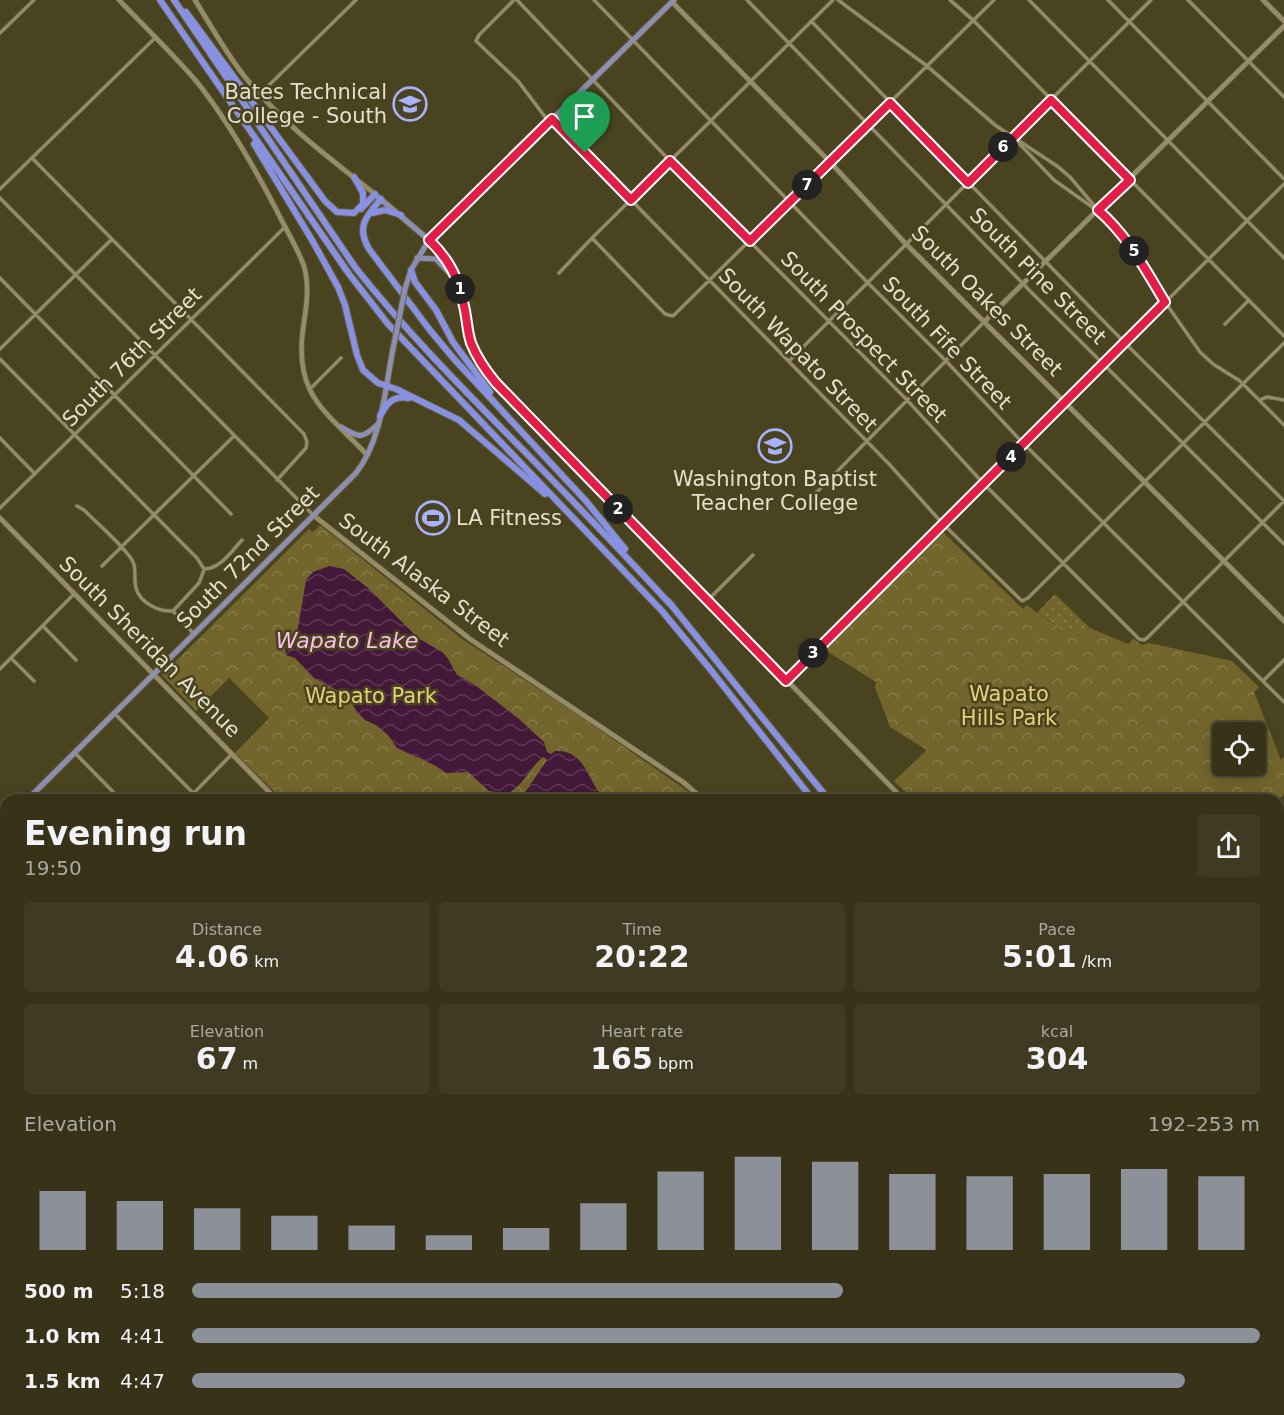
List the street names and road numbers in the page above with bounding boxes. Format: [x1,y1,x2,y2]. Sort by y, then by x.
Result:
street label: South Pine Street [965,203,1111,349]
street label: South Oakes Street [907,221,1067,381]
street label: South Prospect Street [776,246,952,428]
street label: South Wapato Street [714,263,882,437]
street label: South Fife Street [878,272,1016,414]
street label: South 76th Street [58,283,206,431]
street label: South 72nd Street [172,481,324,633]
street label: South Alaska Street [334,508,514,652]
street label: South Sheridan Avenue [55,552,245,742]

